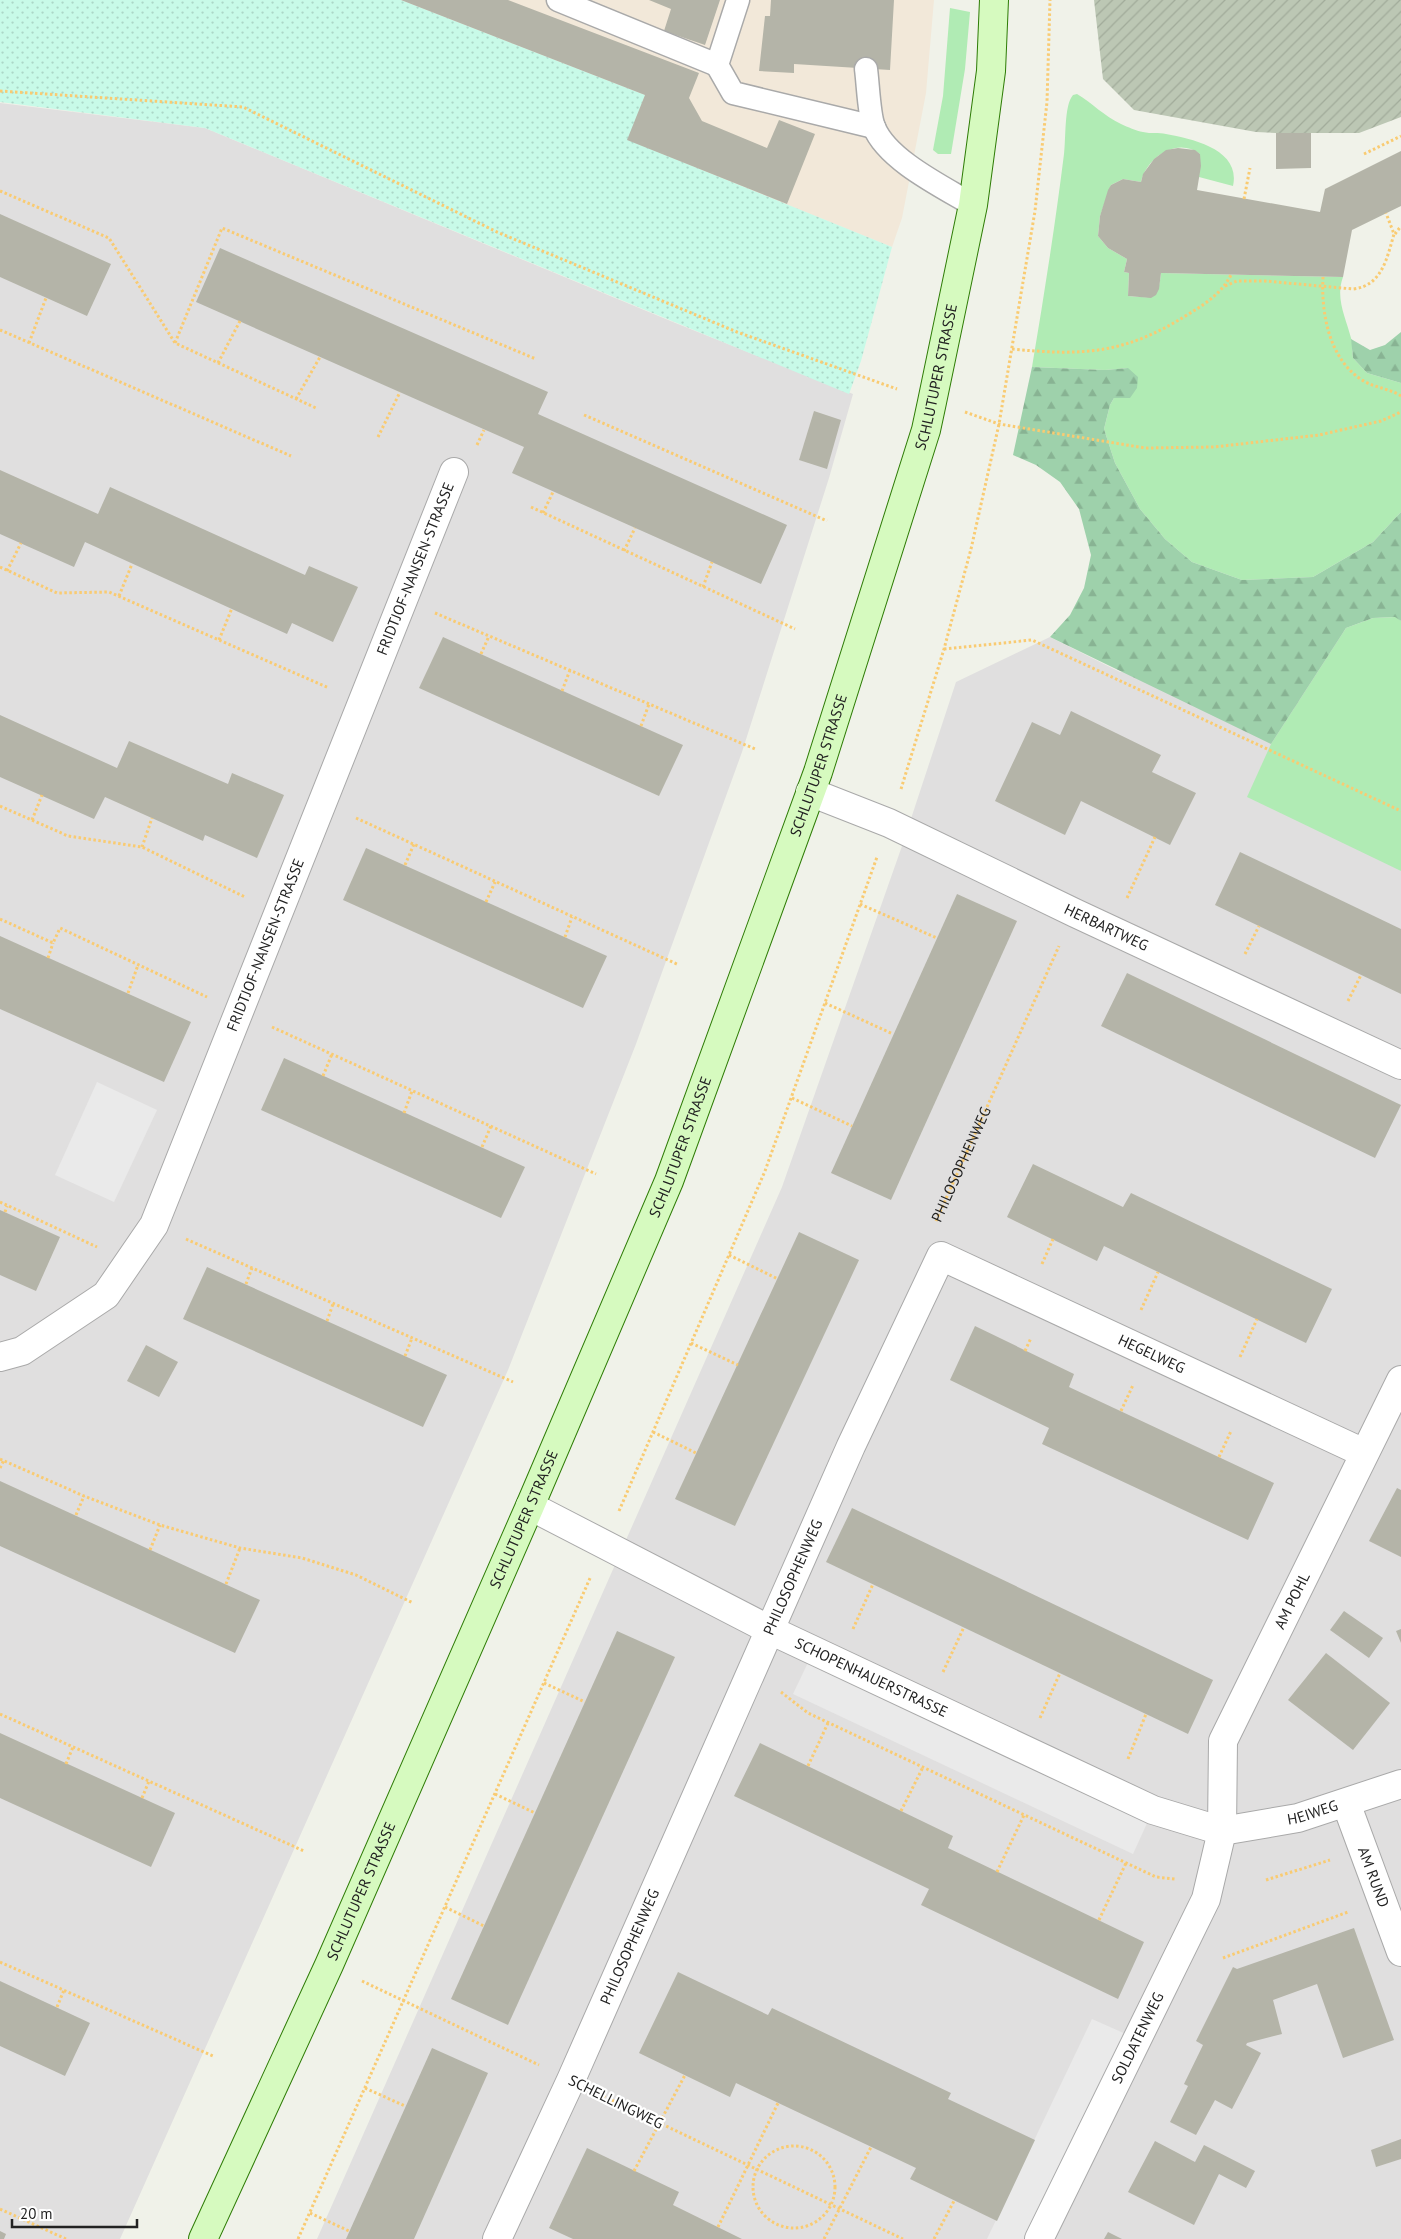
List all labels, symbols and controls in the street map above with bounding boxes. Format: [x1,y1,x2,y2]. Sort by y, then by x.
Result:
street label: SCHLUTUPER STRASSE [910,302,961,452]
street label: FRIDTJOF-NANSEN-STRASSE [372,479,458,658]
street label: SCHLUTUPER STRASSE [785,692,851,839]
street label: FRIDTJOF-NANSEN-STRASSE [222,856,308,1034]
street label: HERBARTWEG [1061,899,1152,955]
street label: SCHLUTUPER STRASSE [645,1074,715,1220]
street label: PHILOSOPHENWEG [927,1104,995,1225]
street label: HEGELWEG [1115,1330,1188,1377]
street label: SCHLUTUPER STRASSE [485,1447,562,1591]
street label: PHILOSOPHENWEG [759,1516,826,1638]
street label: AM POHL [1270,1569,1314,1632]
street label: SCHOPENHAUERSTRASSE [792,1633,951,1721]
street label: HEIWEG [1286,1795,1340,1829]
street label: SCHLUTUPER STRASSE [322,1819,399,1963]
street label: AM RUND [1354,1844,1394,1910]
street label: PHILOSOPHENWEG [596,1886,663,2007]
street label: SOLDATENWEG [1107,1989,1168,2087]
street label: SCHELLINGWEG [566,2070,667,2133]
scale bar [12,2196,138,2228]
text: 20 m [20,2204,53,2223]

